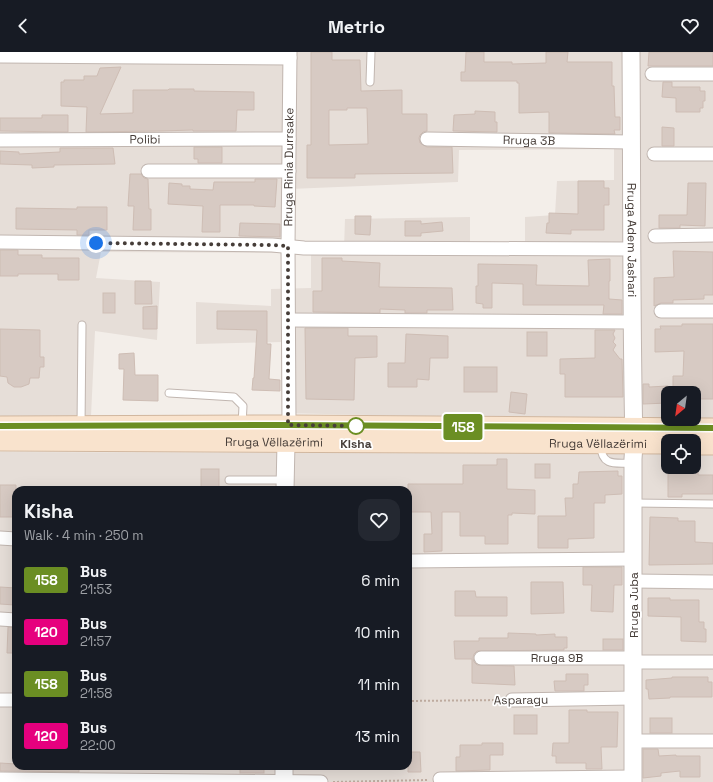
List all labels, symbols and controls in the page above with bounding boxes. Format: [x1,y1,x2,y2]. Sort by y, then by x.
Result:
icon: back [12,15,34,37]
text: Metrio [328,15,385,38]
icon: heart [679,15,701,37]
street label: Rruga Rinia Durrsake [280,108,297,226]
street label: Polibi [129,131,161,148]
street label: Rruga 3B [503,132,555,149]
street label: Rruga Adem Jashari [624,183,640,297]
your location [86,233,106,253]
north arrow [661,386,701,426]
map controls [661,386,701,474]
line badge: 158 [440,414,486,440]
marker: Kisha [347,417,365,435]
text: 158 [451,418,475,436]
street label: Rruga Vëllazërimi [225,434,323,450]
button: locate [661,434,701,474]
street label: Rruga Vëllazërimi [549,435,647,452]
place label: Kisha [340,436,372,452]
text: Kisha [24,499,74,524]
button: heart [358,499,400,541]
text: Walk · 4 min · 250 m [24,527,143,544]
text: Bus [80,562,107,581]
text: 158 [34,571,58,589]
text: 6 min [361,571,400,590]
street label: Rruga Juba [626,572,642,638]
text: 21:53 [80,581,112,598]
text: Bus [80,614,107,633]
text: 120 [34,623,58,641]
text: 10 min [354,623,400,642]
text: 21:57 [80,633,112,650]
street label: Rruga 9B [531,650,583,666]
text: Bus [80,666,107,685]
text: 158 [34,675,58,693]
text: 11 min [358,675,400,694]
text: 21:58 [80,685,112,702]
street label: Asparagu [494,692,548,708]
text: Bus [80,718,107,737]
text: 120 [34,727,58,745]
text: 13 min [355,727,400,746]
text: 22:00 [80,737,116,754]

